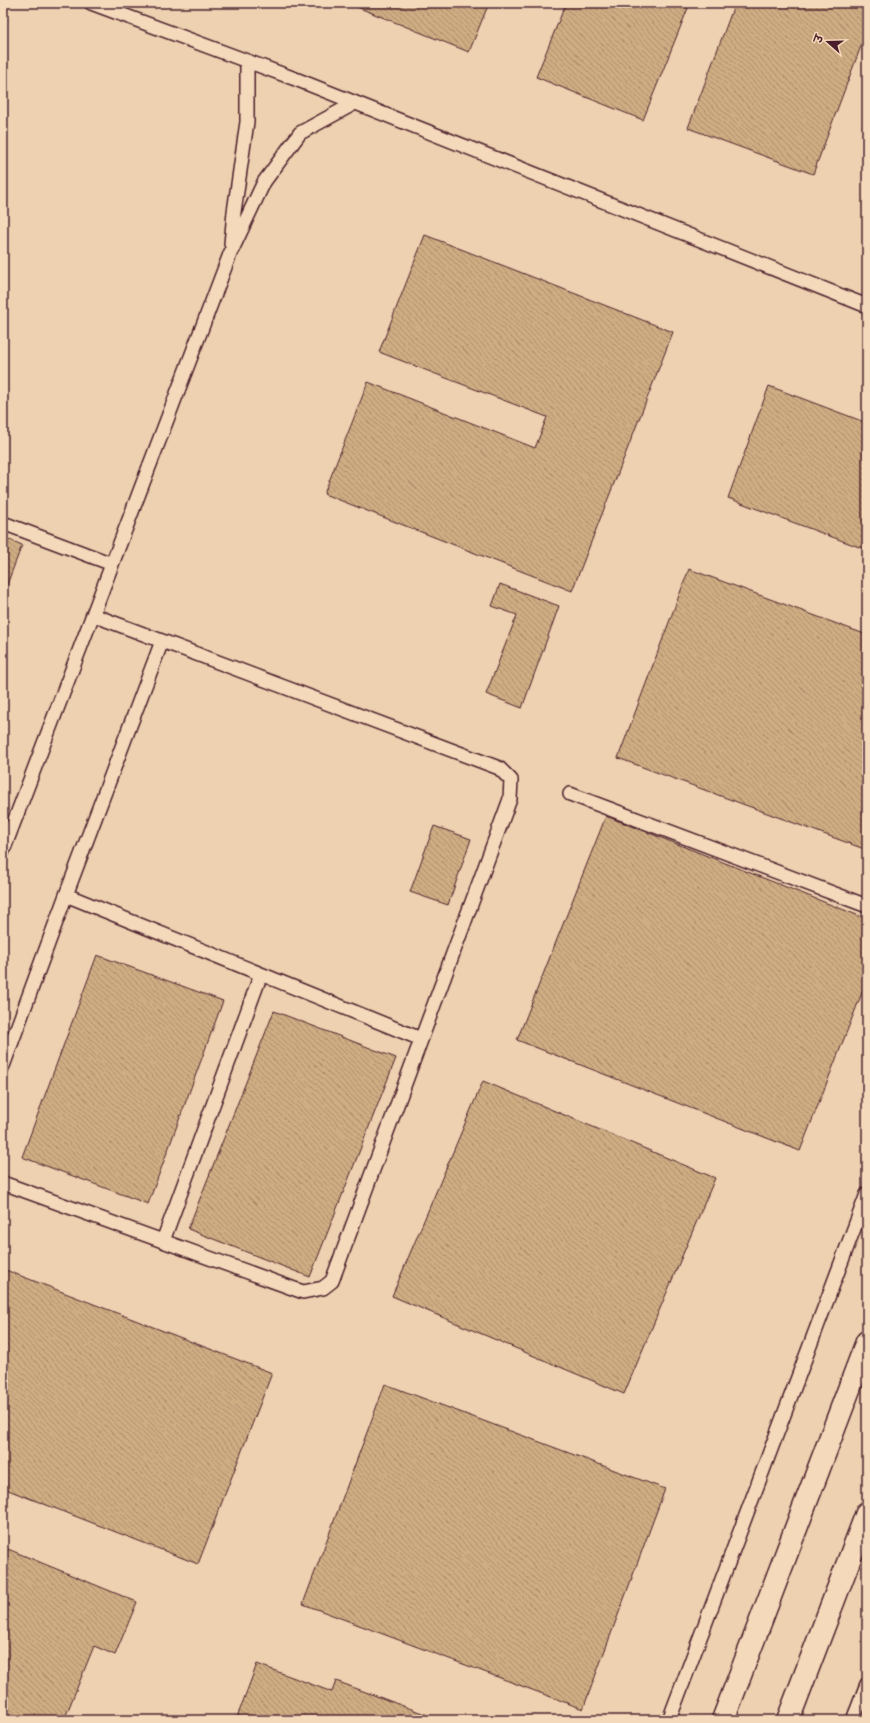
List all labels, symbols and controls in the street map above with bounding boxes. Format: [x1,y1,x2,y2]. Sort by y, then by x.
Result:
north arrow [808,22,848,62]
text: उ [810,31,827,45]

